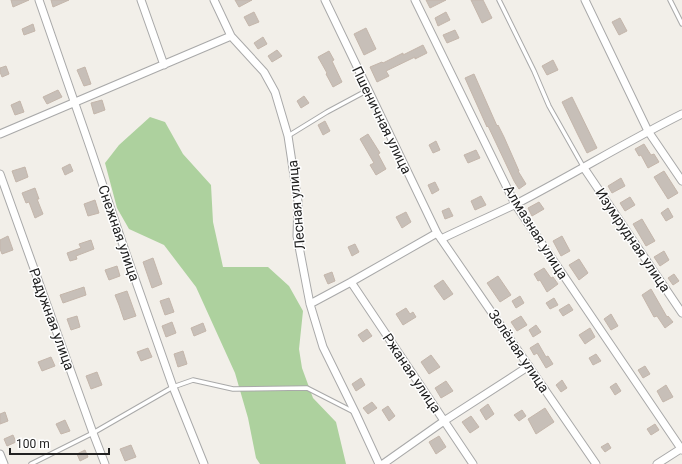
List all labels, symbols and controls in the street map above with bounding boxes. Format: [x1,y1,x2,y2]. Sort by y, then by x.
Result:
street label: Пшеничная улица [349,64,415,176]
street label: Лесная улица [284,159,308,251]
street label: Алмазная улица [501,182,571,282]
street label: Снежная улица [95,183,143,283]
street label: Изумрудная улица [592,185,674,295]
street label: Радужная улица [26,266,78,372]
street label: Зелёная улица [485,307,553,395]
street label: Ржаная улица [380,330,444,416]
scale bar [10,430,109,456]
text: 100 m [16,437,50,451]

